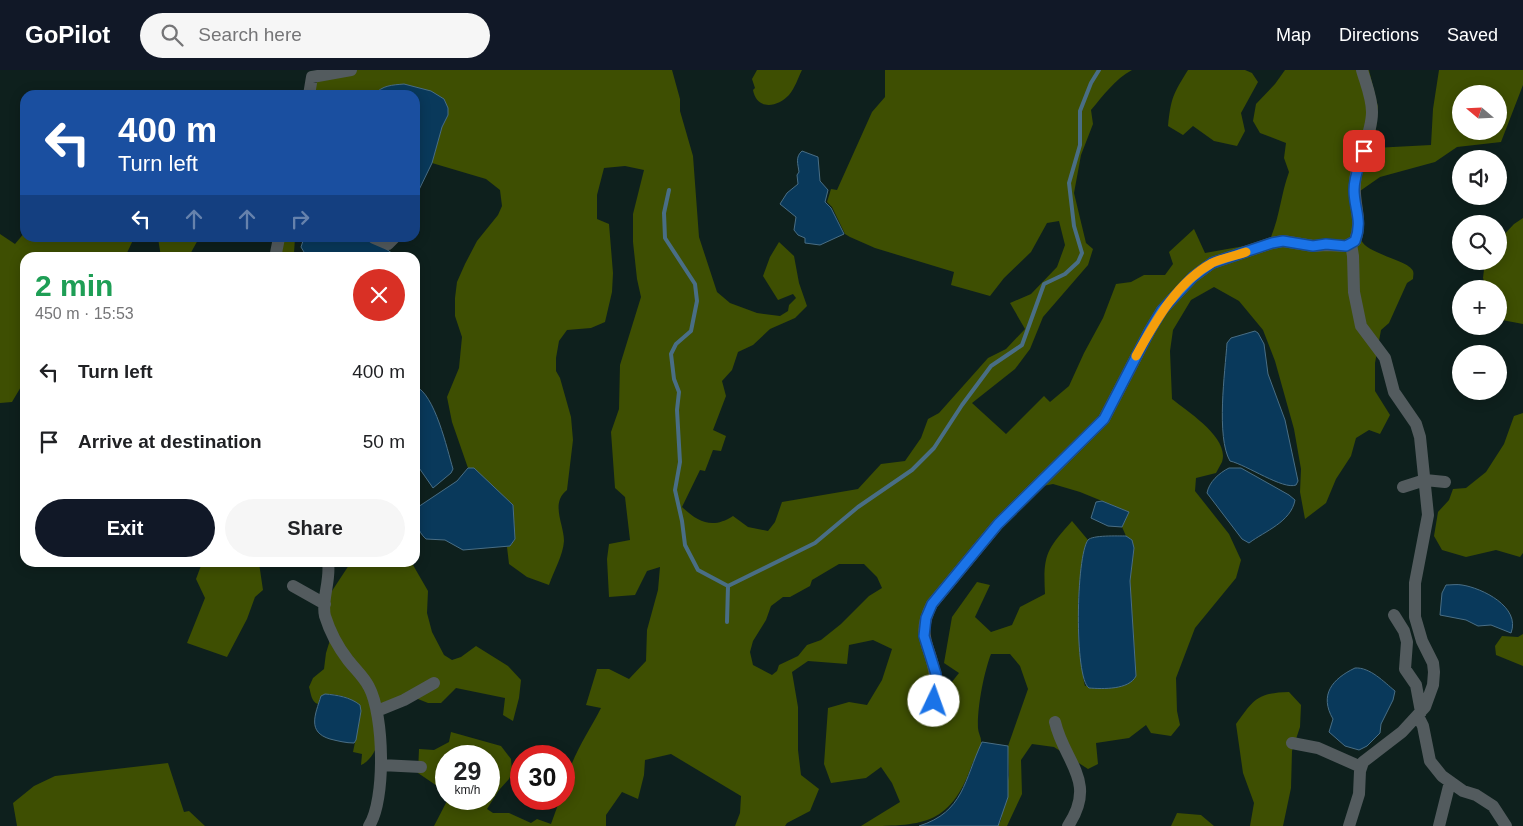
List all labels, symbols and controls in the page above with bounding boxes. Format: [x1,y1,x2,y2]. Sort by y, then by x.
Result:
search box [140,13,490,58]
text: GoPilot [25,21,110,48]
icon: search [158,21,186,49]
text: Search here [198,24,302,45]
text: Map [1276,25,1311,45]
text: Directions [1339,25,1419,45]
text: Saved [1447,25,1498,45]
north arrow [1452,85,1508,140]
map controls [1452,85,1507,400]
icon: left [35,110,100,175]
text: 400 m [118,110,217,149]
pin [1343,130,1385,172]
icon: arrive [1350,137,1378,165]
button: sound [1452,150,1507,205]
text: Turn left [118,151,198,176]
icon: left [127,205,155,233]
icon: ahead [180,205,208,233]
icon: ahead [233,205,261,233]
icon: right [286,205,314,233]
button: search [1452,215,1507,270]
text: 2 min [35,269,113,302]
button: close [353,269,405,321]
button: + [1452,280,1507,335]
text: 450 m · 15:53 [35,305,134,322]
button: − [1452,345,1507,400]
icon: left [35,358,63,386]
text: Turn left [78,361,153,382]
text: 400 m [352,361,405,382]
icon: arrive [35,428,63,456]
text: Arrive at destination [78,431,262,452]
text: 50 m [363,431,405,452]
button: Exit [35,499,215,557]
button: Share [225,499,405,557]
position arrow [907,674,959,726]
speed limit sign: 30 [510,745,575,810]
text: 29 [454,757,481,785]
text: km/h [454,783,481,797]

